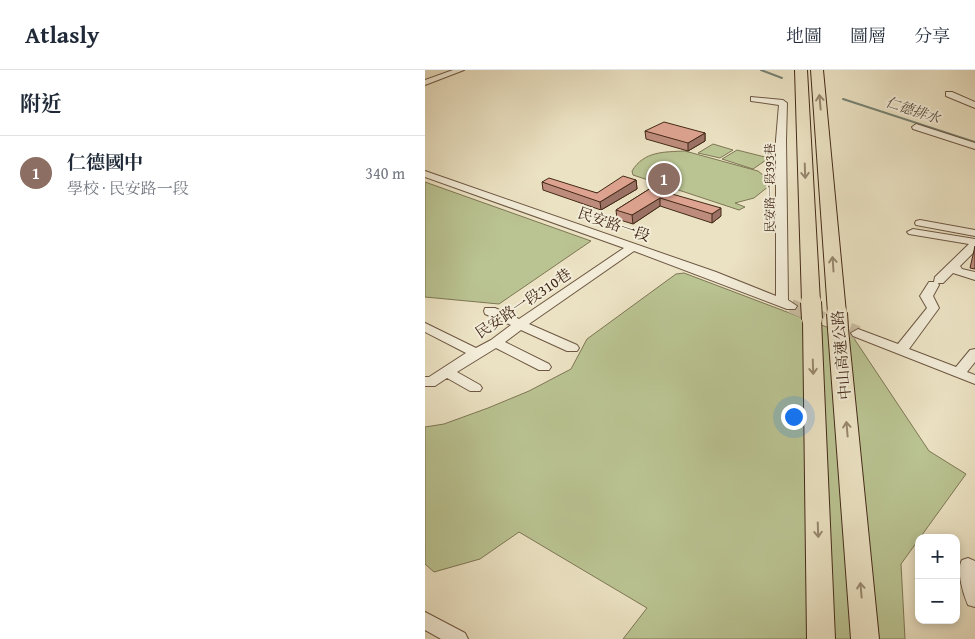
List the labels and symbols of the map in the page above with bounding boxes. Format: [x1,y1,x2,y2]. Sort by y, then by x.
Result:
water label: 仁德排水 [883,92,945,129]
one-way arrow [815,94,825,110]
street label: 民安路一段393巷 [761,143,778,233]
pin: 1 [648,160,680,198]
one-way arrow [800,163,809,179]
street label: 民安路一段 [575,202,653,246]
one-way arrow [829,256,838,272]
street label: 民安路一段310巷 [471,263,575,343]
street label: 中山高速公路 [827,309,855,401]
one-way arrow [808,359,818,375]
your location [781,404,807,430]
one-way arrow [842,421,851,437]
one-way arrow [813,522,822,538]
one-way arrow [856,583,866,599]

